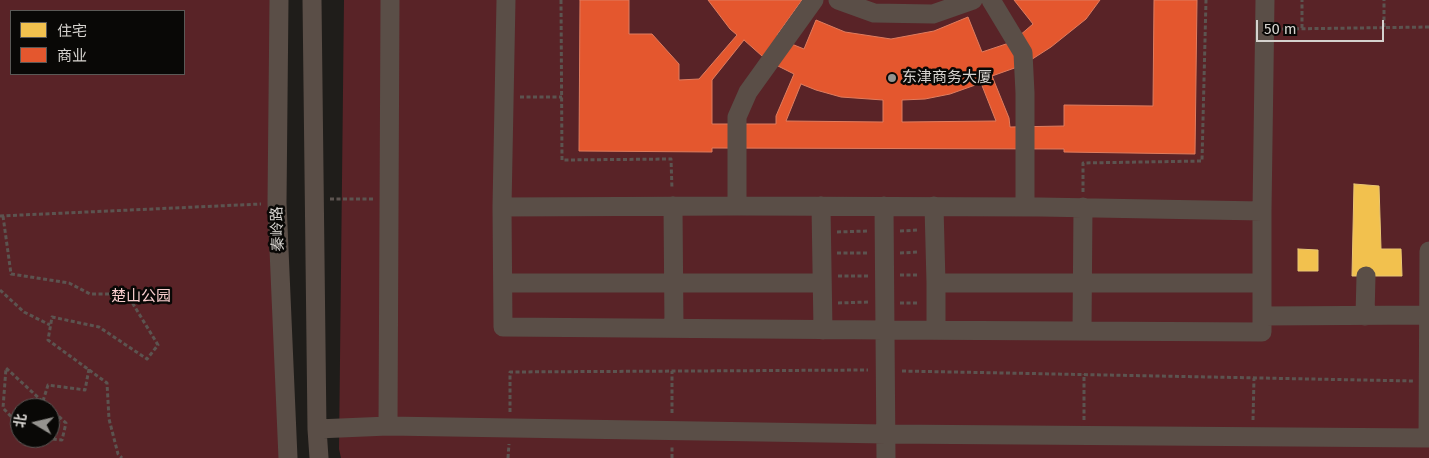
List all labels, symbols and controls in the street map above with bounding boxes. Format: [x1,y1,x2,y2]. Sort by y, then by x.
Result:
legend [10,10,185,75]
scale bar [1259,10,1386,42]
text: 50 m [1264,20,1297,38]
text: 住宅 [57,22,87,40]
text: 商业 [57,47,87,65]
place label: 东津商务大厦 [902,69,992,87]
marker: 东津商务大厦 [886,72,898,84]
street label: 秦岭路 [268,206,288,252]
park label: 楚山公园 [111,288,171,306]
north arrow [10,398,60,448]
text: 北 [11,412,30,429]

